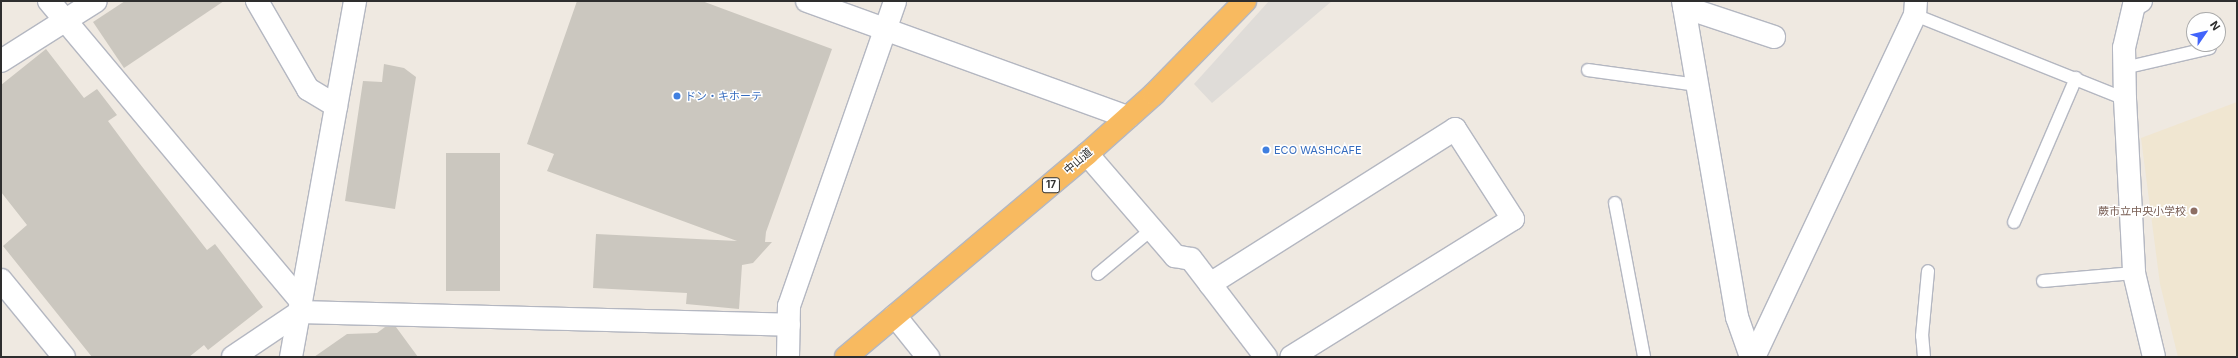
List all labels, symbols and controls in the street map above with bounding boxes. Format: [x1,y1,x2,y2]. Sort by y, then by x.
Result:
north arrow [2186,12,2226,52]
text: N [2207,18,2223,33]
place label: ドン・キホーテ [685,89,762,103]
marker: ドン・キホーテ [672,91,682,101]
place label: ECO WASHCAFE [1274,143,1362,157]
street label: 中山道 [1061,145,1095,177]
marker: ECO WASHCAFE [1261,145,1271,155]
road number: 17 [1041,177,1061,193]
place label: 蕨市立中央小学校 [2098,204,2186,218]
marker: 蕨市立中央小学校 [2189,206,2199,216]

